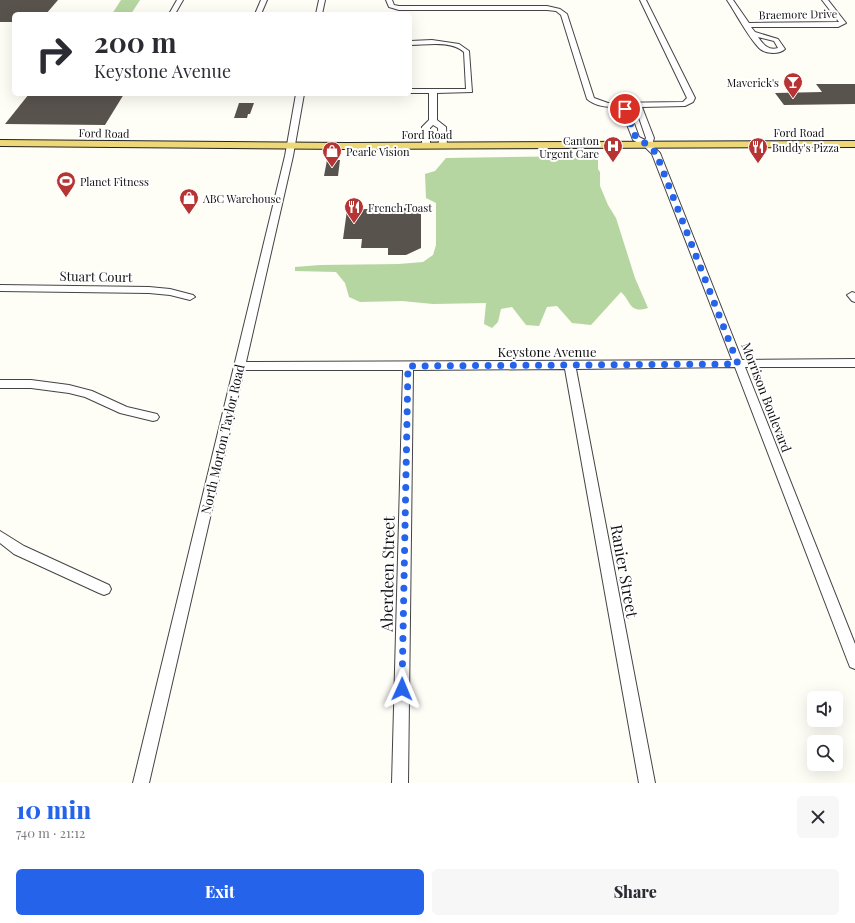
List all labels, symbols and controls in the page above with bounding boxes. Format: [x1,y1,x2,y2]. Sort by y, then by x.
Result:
street label: Braemore Drive [759,6,838,22]
text: 200 m [94,23,177,60]
icon: right [28,28,80,80]
text: Keystone Avenue [94,59,231,83]
bar icon: Maverick's [782,71,804,99]
place label: Maverick's [727,75,779,90]
pin [608,92,642,126]
icon: arrive [614,98,636,120]
street label: Ford Road [78,125,130,141]
street label: Ford Road [774,125,825,140]
street label: Ford Road [402,127,453,142]
place label: Canton Urgent Care [539,133,599,161]
hospital icon: Canton Urgent Care [602,135,624,163]
restaurant icon: Buddy's Pizza [747,136,769,164]
shop icon: Pearle Vision [321,140,343,168]
place label: Buddy's Pizza [772,140,839,155]
place label: Pearle Vision [346,144,410,159]
sports icon: Planet Fitness [55,170,77,198]
place label: Planet Fitness [80,174,149,189]
shop icon: ABC Warehouse [178,187,200,215]
place label: ABC Warehouse [202,191,281,206]
restaurant icon: French Toast [343,196,365,224]
place label: French Toast [368,200,432,215]
street label: Stuart Court [59,267,133,285]
street label: Morrison Boulevard [738,340,796,455]
street label: Keystone Avenue [498,343,597,360]
street label: North Morton Taylor Road [196,362,248,516]
street label: Aberdeen Street [375,516,399,633]
street label: Ranier Street [606,523,644,620]
position arrow [381,668,423,710]
map controls [807,691,843,771]
button: sound [807,691,843,727]
button: search [807,735,843,771]
text: 10 min [16,793,91,825]
button: close [797,796,839,838]
text: 740 m · 21:12 [16,824,85,841]
button: Exit [16,869,424,915]
button: Share [432,869,839,915]

